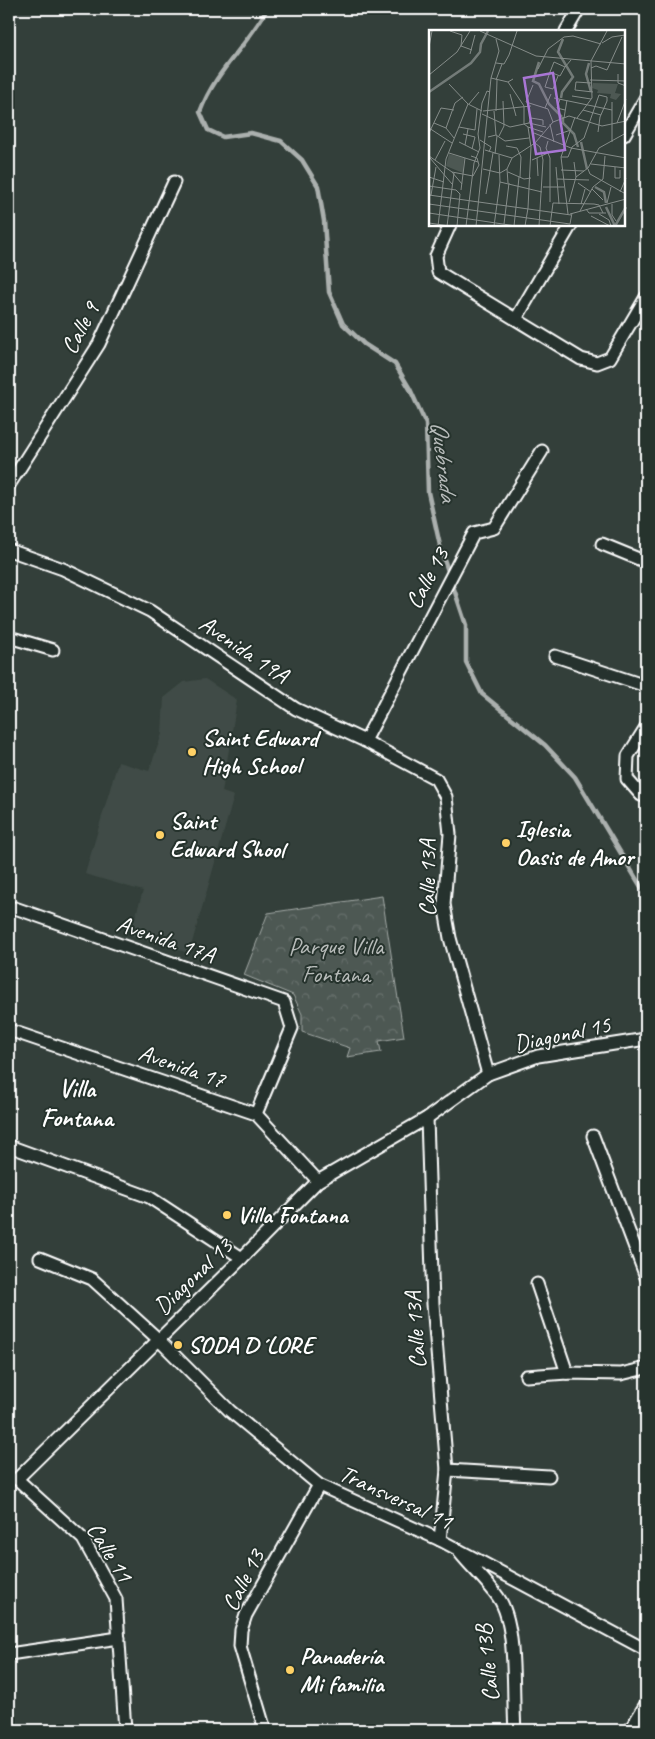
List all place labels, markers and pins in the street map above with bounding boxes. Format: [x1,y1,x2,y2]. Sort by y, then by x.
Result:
place label: Saint Edward High School [202,723,322,781]
marker: Saint Edward High School [186,746,198,758]
place label: Saint Edward Shool [170,806,289,864]
place label: Iglesia Oasis de Amor [516,814,636,872]
marker: Saint Edward Shool [154,829,166,841]
marker: Iglesia Oasis de Amor [500,837,512,849]
place label: Villa Fontana [237,1200,350,1230]
marker: Villa Fontana [221,1209,233,1221]
place label: SODA D´LORE [188,1330,317,1360]
marker: SODA D´LORE [172,1339,184,1351]
place label: Panadería Mi familia [300,1641,386,1699]
marker: Panadería Mi familia [284,1664,296,1676]

